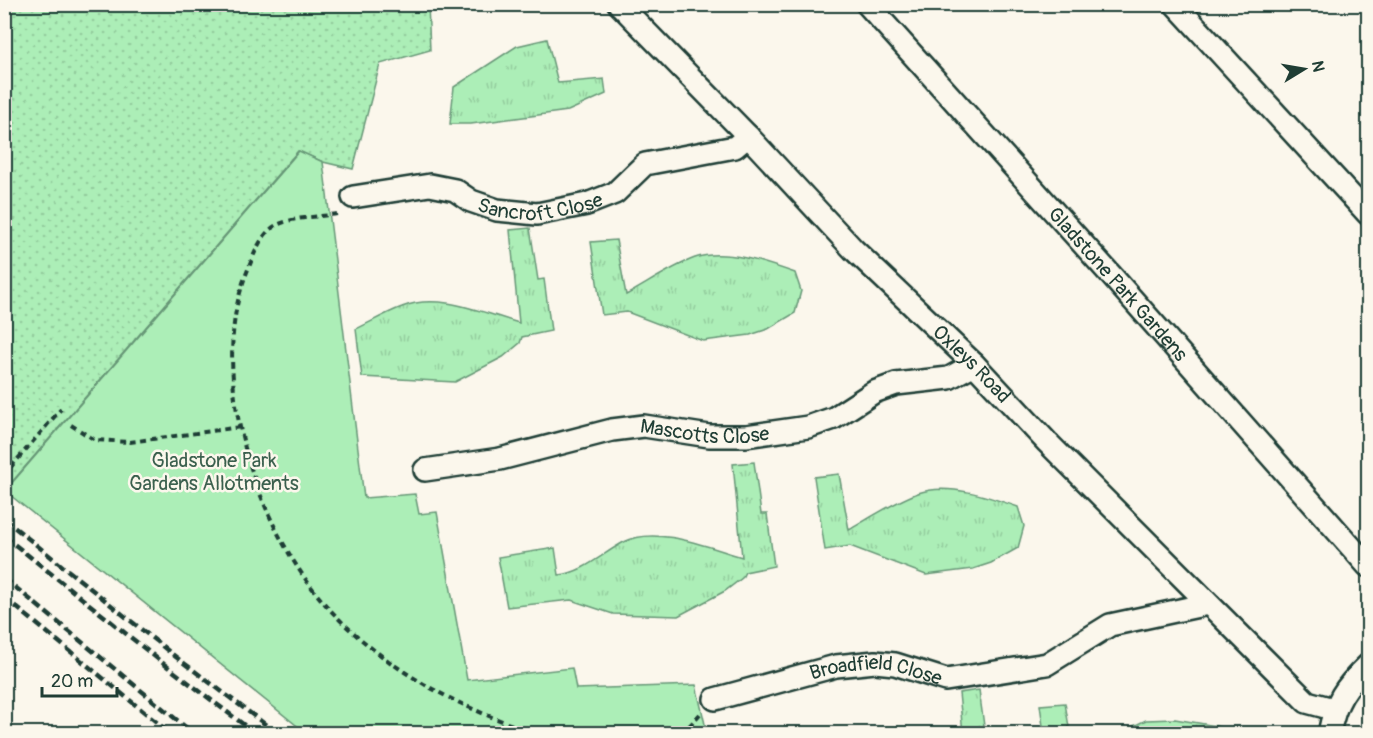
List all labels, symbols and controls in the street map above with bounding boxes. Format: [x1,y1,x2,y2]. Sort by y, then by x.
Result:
north arrow [1274,39,1334,99]
text: N [1307,59,1329,74]
street label: Sancroft Close [474,187,606,226]
street label: Gladstone Park Gardens [1043,201,1193,366]
street label: Oxleys Road [928,319,1016,408]
street label: Mascotts Close [639,413,771,449]
park label: Gladstone Park Gardens Allotments [129,448,299,496]
street label: Broadfield Close [807,649,945,691]
scale bar [42,660,117,698]
text: 20 m [51,670,93,693]

